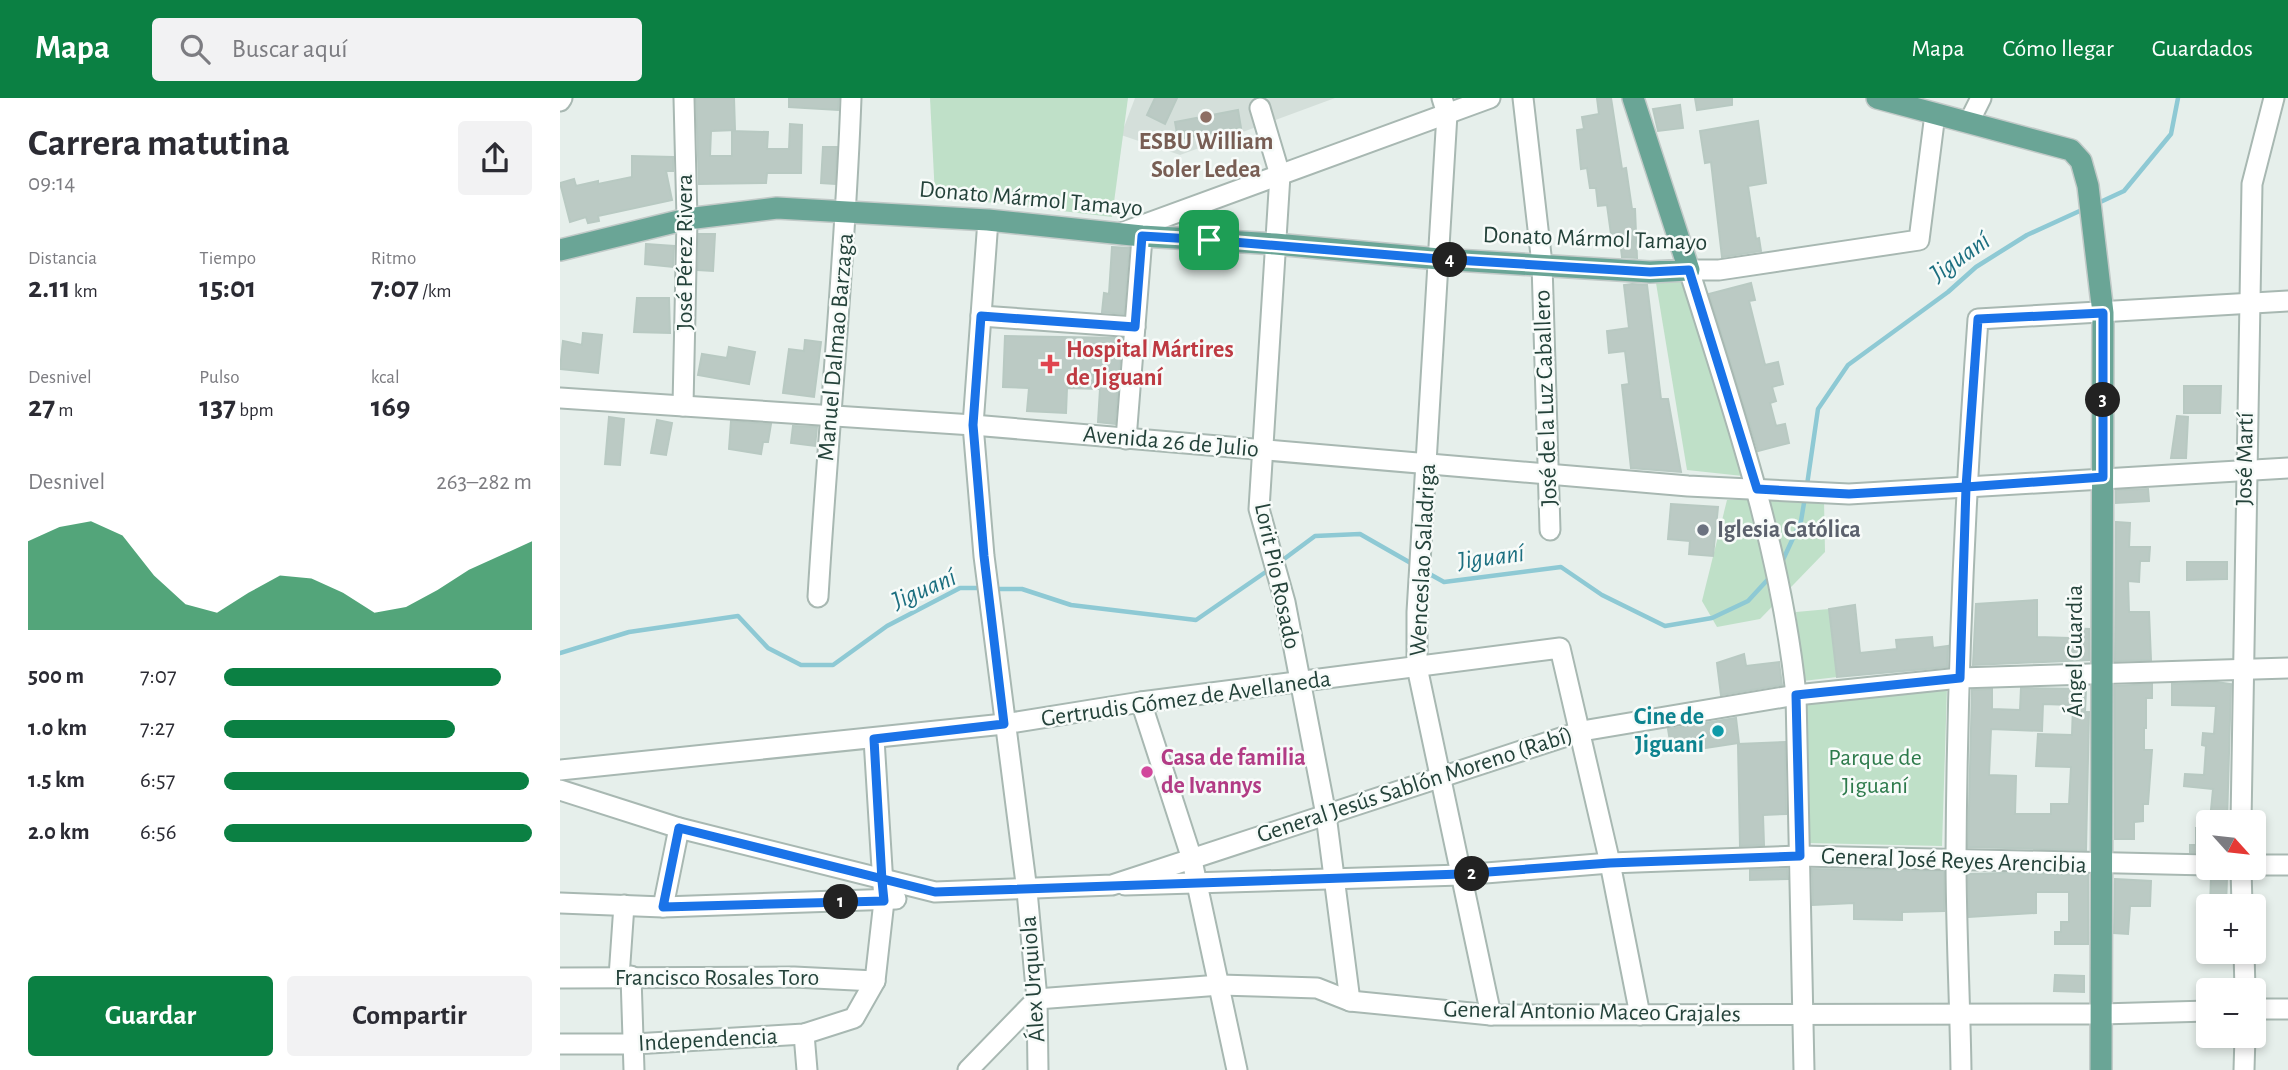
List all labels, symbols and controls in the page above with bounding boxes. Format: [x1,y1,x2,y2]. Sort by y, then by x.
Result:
search box [152,18,642,81]
icon: search [176,30,214,68]
text: Mapa [35,32,110,65]
text: Buscar aquí [232,36,348,62]
text: Mapa [1911,37,1965,61]
text: Cómo llegar [2003,37,2114,61]
text: Guardados [2152,37,2253,61]
marker: ESBU William Soler Ledea [1198,109,1214,125]
button: share [458,121,532,195]
text: Carrera matutina [28,125,290,163]
place label: ESBU William Soler Ledea [1139,130,1273,182]
text: 09:14 [28,172,75,195]
street label: José Pérez Rivera [673,174,697,330]
street label: Donato Mármol Tamayo [918,177,1144,221]
pin [1179,210,1239,270]
icon: arrive [1190,221,1228,259]
street label: Donato Mármol Tamayo [1482,223,1708,255]
water label: Jiguaní [1925,227,1996,287]
street label: Manuel Dalmao Barzaga [814,232,858,462]
pin: 4 [1432,242,1468,278]
text: Distancia [28,249,97,268]
text: Tiempo [199,249,256,268]
text: Ritmo [371,249,416,268]
text: 4 [1445,250,1454,269]
text: 2.11 [28,273,71,303]
text: 15:01 [199,273,256,303]
text: 7:07 [371,273,419,303]
text: km [71,282,98,301]
text: /km [419,282,452,301]
street label: José de la Luz Caballero [1530,289,1562,507]
place label: Hospital Mártires de Jiguaní [1066,338,1234,390]
marker: Hospital Mártires de Jiguaní [1040,354,1060,374]
text: Desnivel [28,368,92,387]
text: Pulso [199,368,240,387]
text: kcal [371,368,400,387]
pin: 3 [2086,382,2120,418]
text: 3 [2098,390,2107,409]
text: 27 [28,392,55,422]
text: 137 [199,392,236,422]
text: 169 [371,392,410,422]
text: m [55,401,73,420]
text: bpm [236,401,274,420]
street label: José Martí [2232,412,2258,506]
street label: Avenida 26 de Julio [1082,422,1260,462]
street label: Wenceslao Saladriga [1406,463,1440,657]
text: Desnivel [28,471,105,494]
text: 263–282 m [436,471,532,494]
street label: Lorit Pio Rosado [1250,501,1304,651]
place label: Iglesia Católica [1717,518,1861,542]
marker: Iglesia Católica [1695,522,1711,538]
water label: Jiguaní [1456,540,1527,574]
water label: Jiguaní [887,564,961,614]
street label: Ángel Guardia [2061,585,2087,717]
text: 500 m [28,665,84,688]
text: 7:07 [140,665,177,688]
street label: Gertrudis Gómez de Avellaneda [1040,667,1332,731]
place label: Cine de Jiguaní [1634,705,1705,757]
text: 1.0 km [28,717,87,740]
text: 7:27 [140,717,175,740]
street label: General Jesús Sablón Moreno (Rabí) [1254,723,1576,847]
marker: Cine de Jiguaní [1710,723,1726,739]
place label: Casa de familia de Ivannys [1161,746,1306,798]
park label: Parque de Jiguaní [1828,746,1922,798]
marker: Casa de familia de Ivannys [1139,764,1155,780]
text: 1.5 km [28,769,85,792]
text: 6:57 [140,769,175,792]
north arrow [2196,810,2266,880]
map controls [2196,810,2266,1048]
text: 2.0 km [28,821,90,844]
text: 6:56 [140,821,177,844]
street label: General José Reyes Arencibia [1821,844,2087,878]
pin: 2 [1454,856,1490,892]
text: 2 [1467,864,1476,883]
pin: 1 [824,884,858,920]
text: 1 [837,892,844,911]
button: + [2196,894,2266,964]
street label: Álex Urquiola [1015,915,1049,1043]
street label: Francisco Rosales Toro [615,966,819,990]
button: Guardar [28,976,273,1056]
button: Compartir [287,976,532,1056]
button: − [2196,978,2266,1048]
street label: General Antonio Maceo Grajales [1443,997,1741,1027]
street label: Independencia [638,1024,778,1056]

